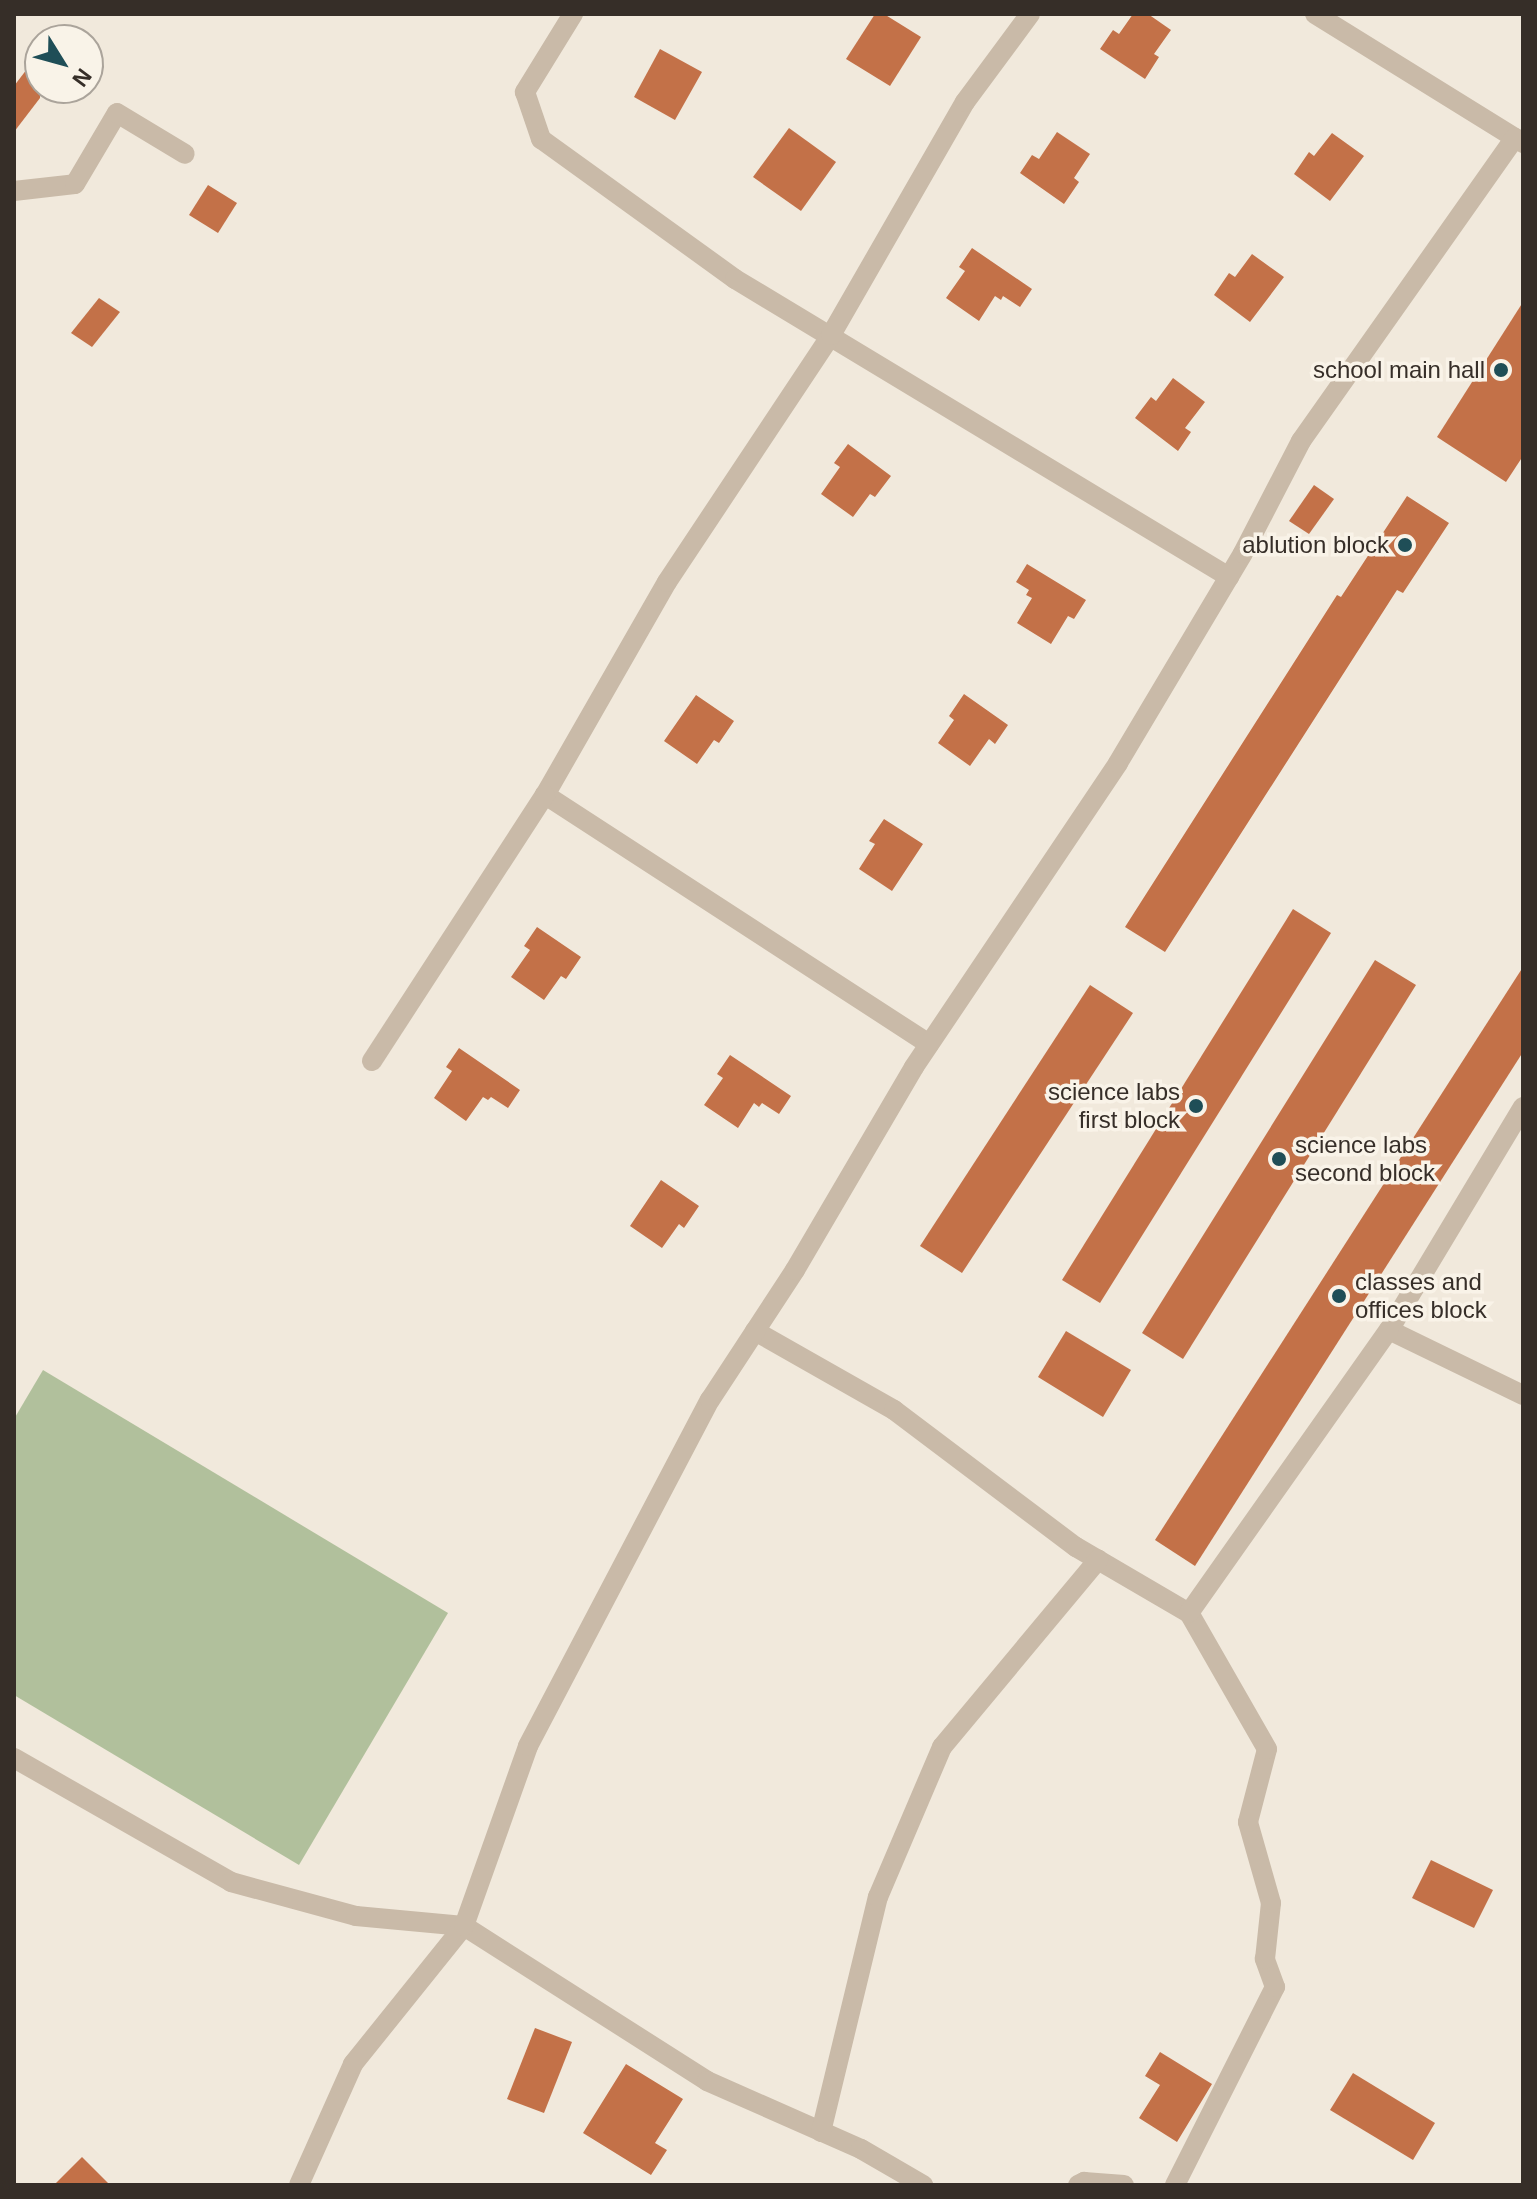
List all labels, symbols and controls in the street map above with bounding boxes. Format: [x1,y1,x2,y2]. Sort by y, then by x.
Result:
north arrow [24,24,104,104]
text: N [67,64,97,91]
place label: school main hall [1313,356,1485,384]
marker: school main hall [1492,361,1510,379]
place label: ablution block [1242,531,1389,559]
marker: ablution block [1396,536,1414,554]
place label: science labs first block [1048,1078,1180,1134]
marker: science labs first block [1187,1097,1205,1115]
place label: science labs second block [1295,1131,1435,1187]
marker: science labs second block [1270,1150,1288,1168]
place label: classes and offices block [1355,1268,1487,1324]
marker: classes and offices block [1330,1287,1348,1305]

